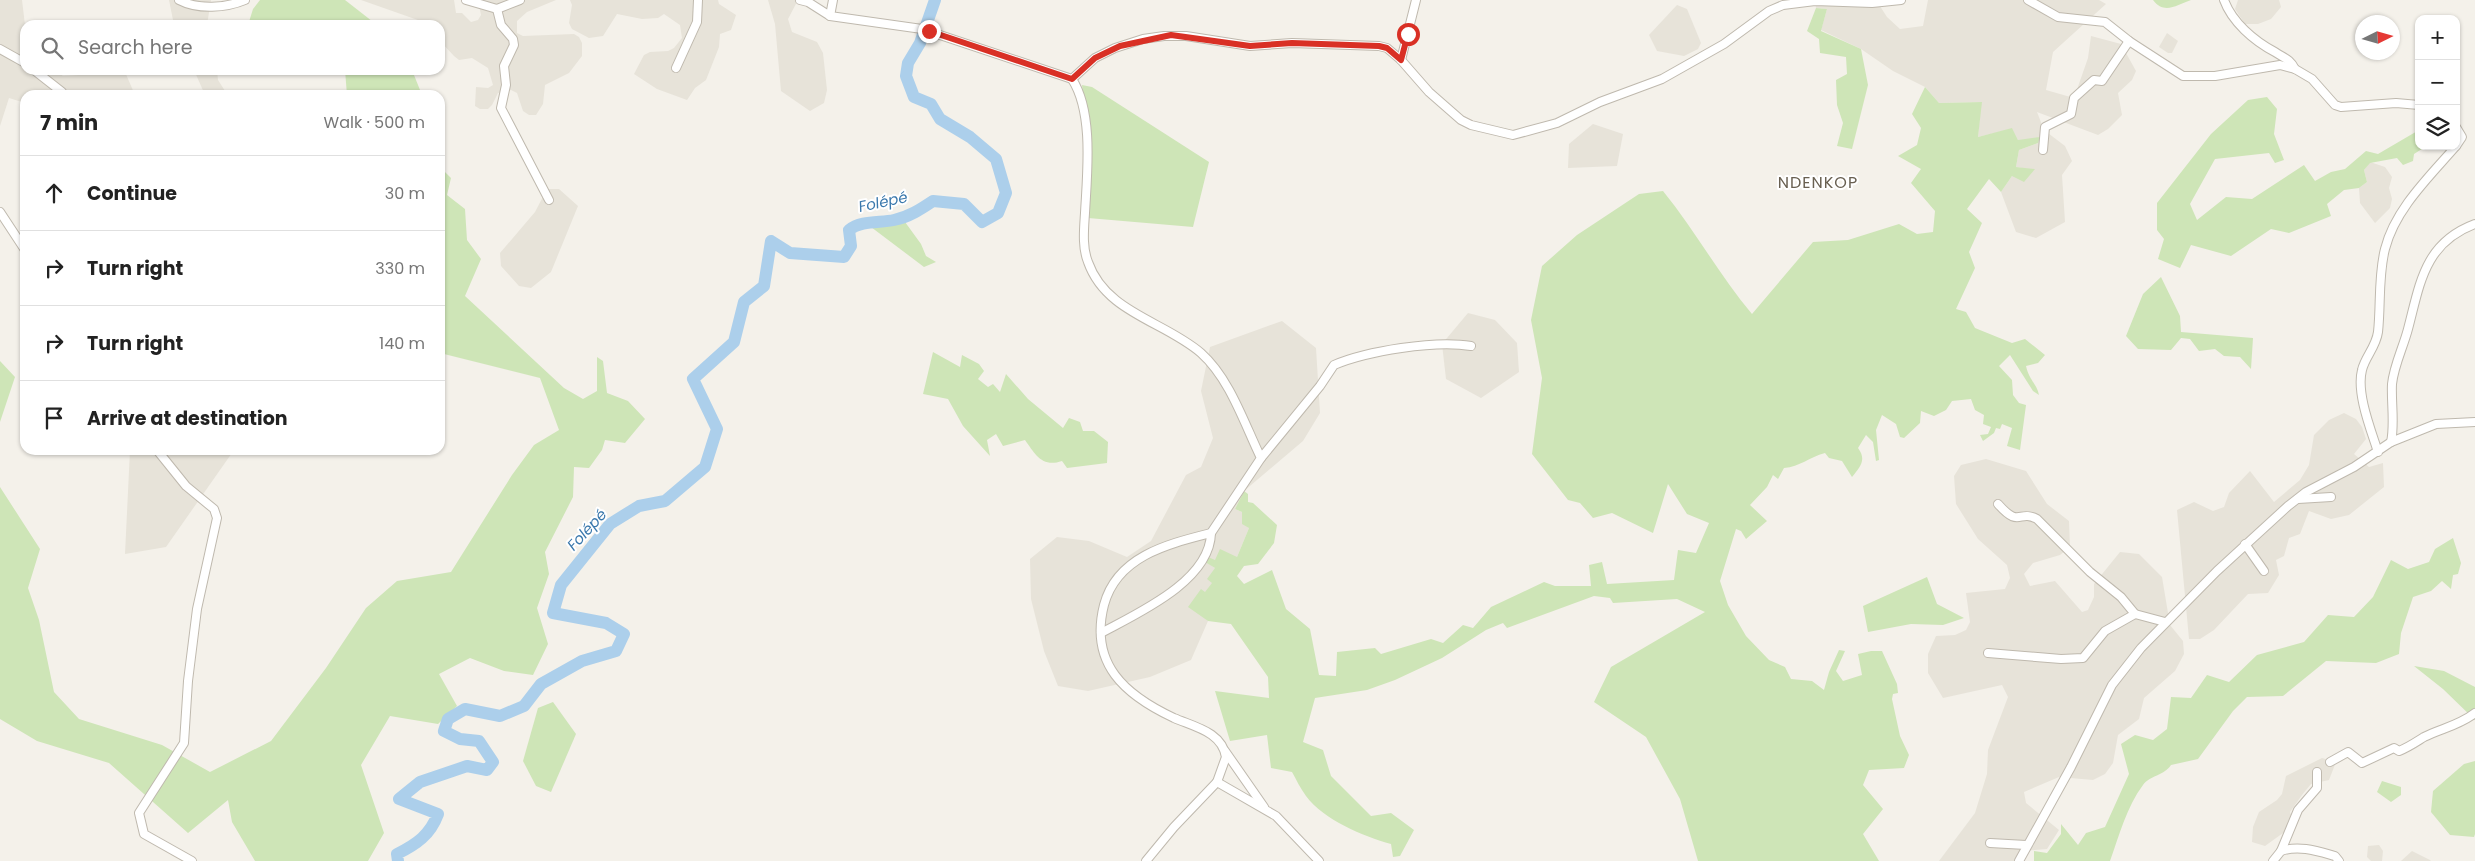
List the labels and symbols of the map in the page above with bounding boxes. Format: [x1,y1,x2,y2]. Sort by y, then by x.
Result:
north arrow [2355,15,2400,60]
route end [918,20,941,43]
route start [1397,23,1420,46]
district label: NDENKOP [1778,171,1858,194]
water label: Folépé [856,186,909,217]
water label: Folépé [562,504,611,555]

